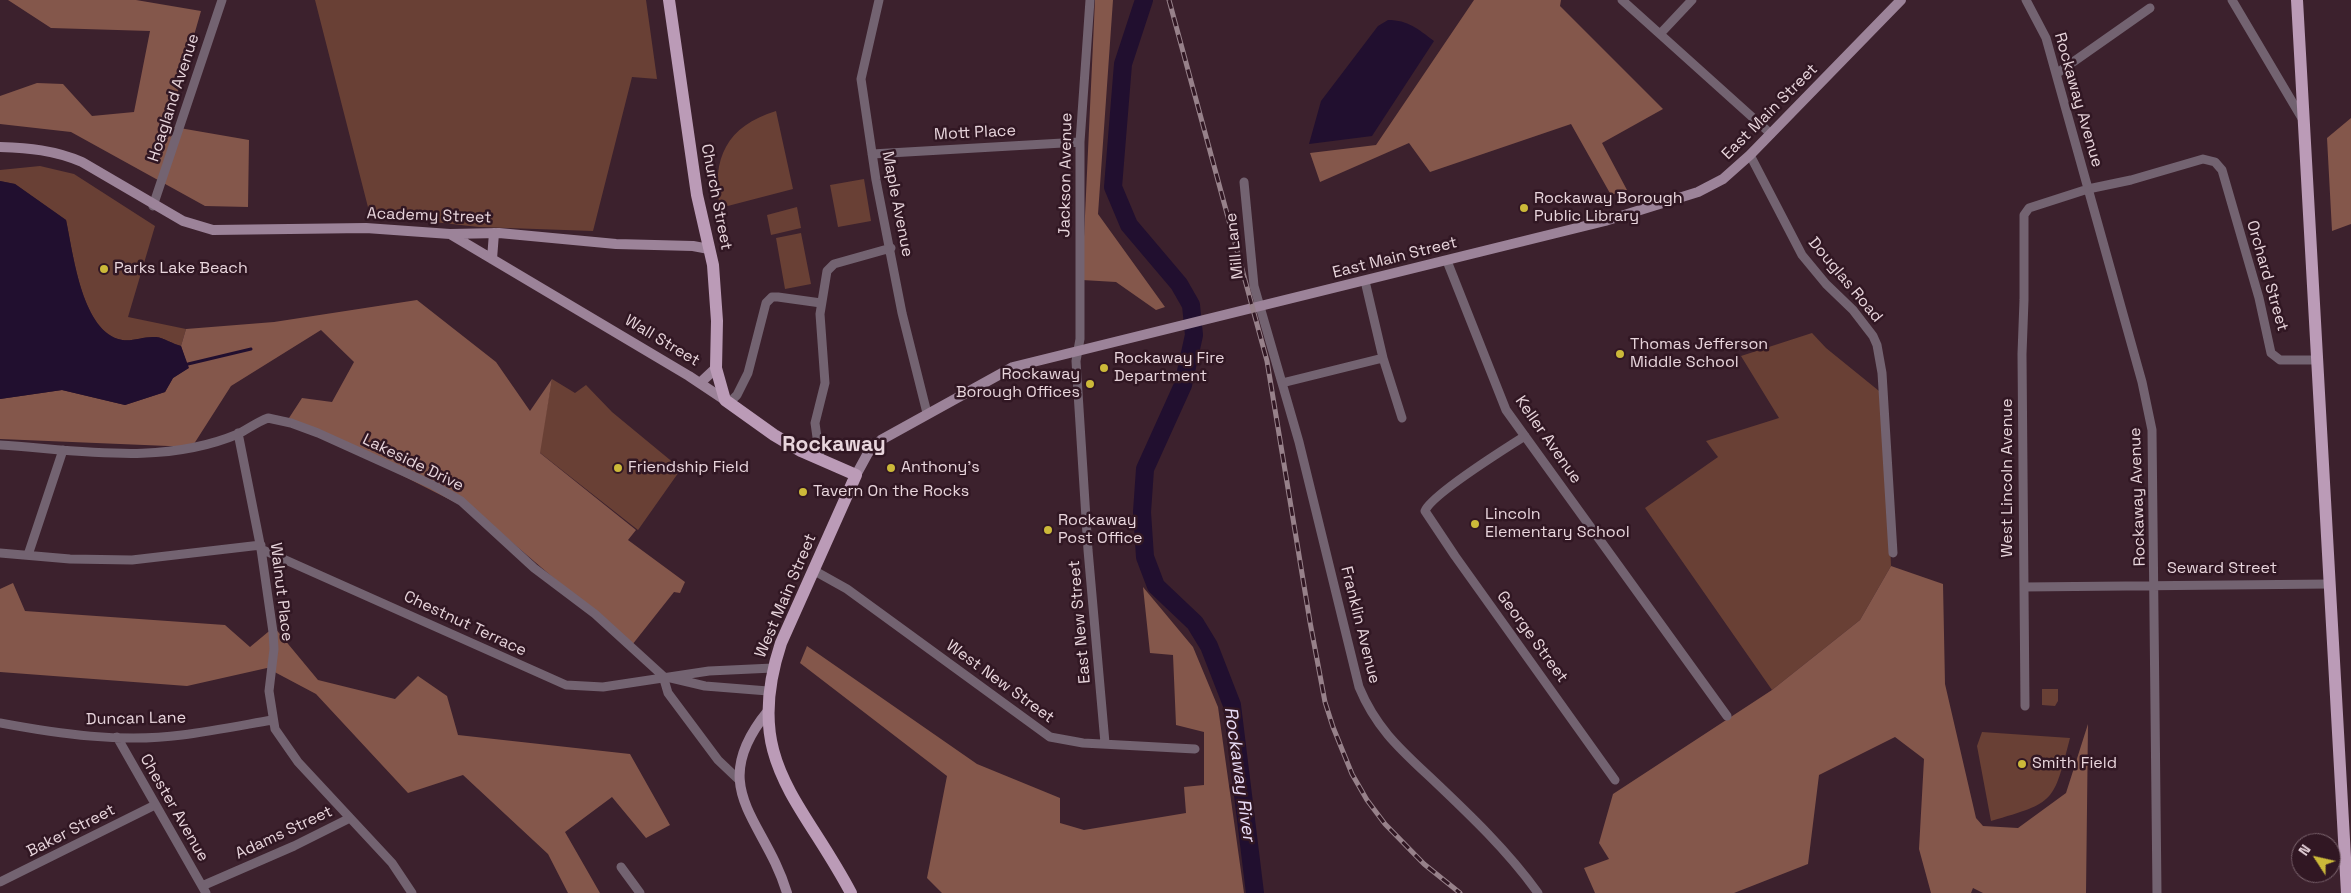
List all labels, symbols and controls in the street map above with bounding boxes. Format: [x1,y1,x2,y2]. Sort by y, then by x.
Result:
street label: Rockaway Avenue [2050,30,2106,170]
street label: Hoagland Avenue [144,32,204,164]
street label: East Main Street [1718,60,1822,164]
street label: Jackson Avenue [1055,112,1077,238]
street label: Mott Place [934,121,1016,145]
street label: Church Street [696,142,736,252]
street label: Maple Avenue [877,149,917,259]
place label: Rockaway Borough Public Library [1534,189,1683,227]
marker: Rockaway Borough Public Library [1518,202,1530,214]
street label: Academy Street [366,204,492,228]
street label: Mill Lane [1222,212,1248,280]
street label: Orchard Street [2242,219,2292,333]
street label: East Main Street [1331,233,1459,283]
street label: Douglas Road [1804,233,1886,327]
place label: Parks Lake Beach [114,259,248,279]
marker: Parks Lake Beach [98,263,110,275]
street label: Wall Street [621,311,703,371]
place label: Thomas Jefferson Middle School [1630,335,1768,373]
marker: Thomas Jefferson Middle School [1614,348,1626,360]
place label: Rockaway Fire Department [1114,349,1224,387]
marker: Rockaway Fire Department [1098,362,1110,374]
place label: Rockaway Borough Offices [956,365,1080,403]
marker: Rockaway Borough Offices [1084,378,1096,390]
street label: Keller Avenue [1511,392,1585,488]
street label: West Lincoln Avenue [1998,398,2018,558]
street label: Rockaway Avenue [2126,427,2150,567]
street label: Lakeside Drive [359,430,467,496]
district label: Rockaway [782,432,886,458]
place label: Friendship Field [628,458,749,478]
place label: Anthony's [901,458,980,478]
marker: Friendship Field [612,462,624,474]
marker: Anthony's [885,462,897,474]
place label: Tavern On the Rocks [813,482,969,502]
marker: Tavern On the Rocks [797,486,809,498]
place label: Lincoln Elementary School [1485,505,1630,543]
place label: Rockaway Post Office [1058,511,1142,549]
marker: Lincoln Elementary School [1469,518,1481,530]
marker: Rockaway Post Office [1042,524,1054,536]
street label: West Main Street [751,531,821,661]
street label: Walnut Place [265,541,297,643]
street label: Seward Street [2167,559,2277,579]
street label: East New Street [1065,560,1095,684]
street label: Franklin Avenue [1336,564,1384,686]
street label: Chestnut Terrace [401,587,529,661]
street label: George Street [1492,587,1572,687]
street label: West New Street [942,636,1058,728]
water label: Rockaway River [1219,705,1259,843]
street label: Duncan Lane [86,709,186,729]
street label: Chester Avenue [135,751,213,865]
place label: Smith Field [2032,754,2117,774]
marker: Smith Field [2016,758,2028,770]
street label: Baker Street [24,801,118,861]
street label: Adams Street [232,802,336,864]
north arrow [2291,833,2341,883]
text: N [2294,841,2315,859]

